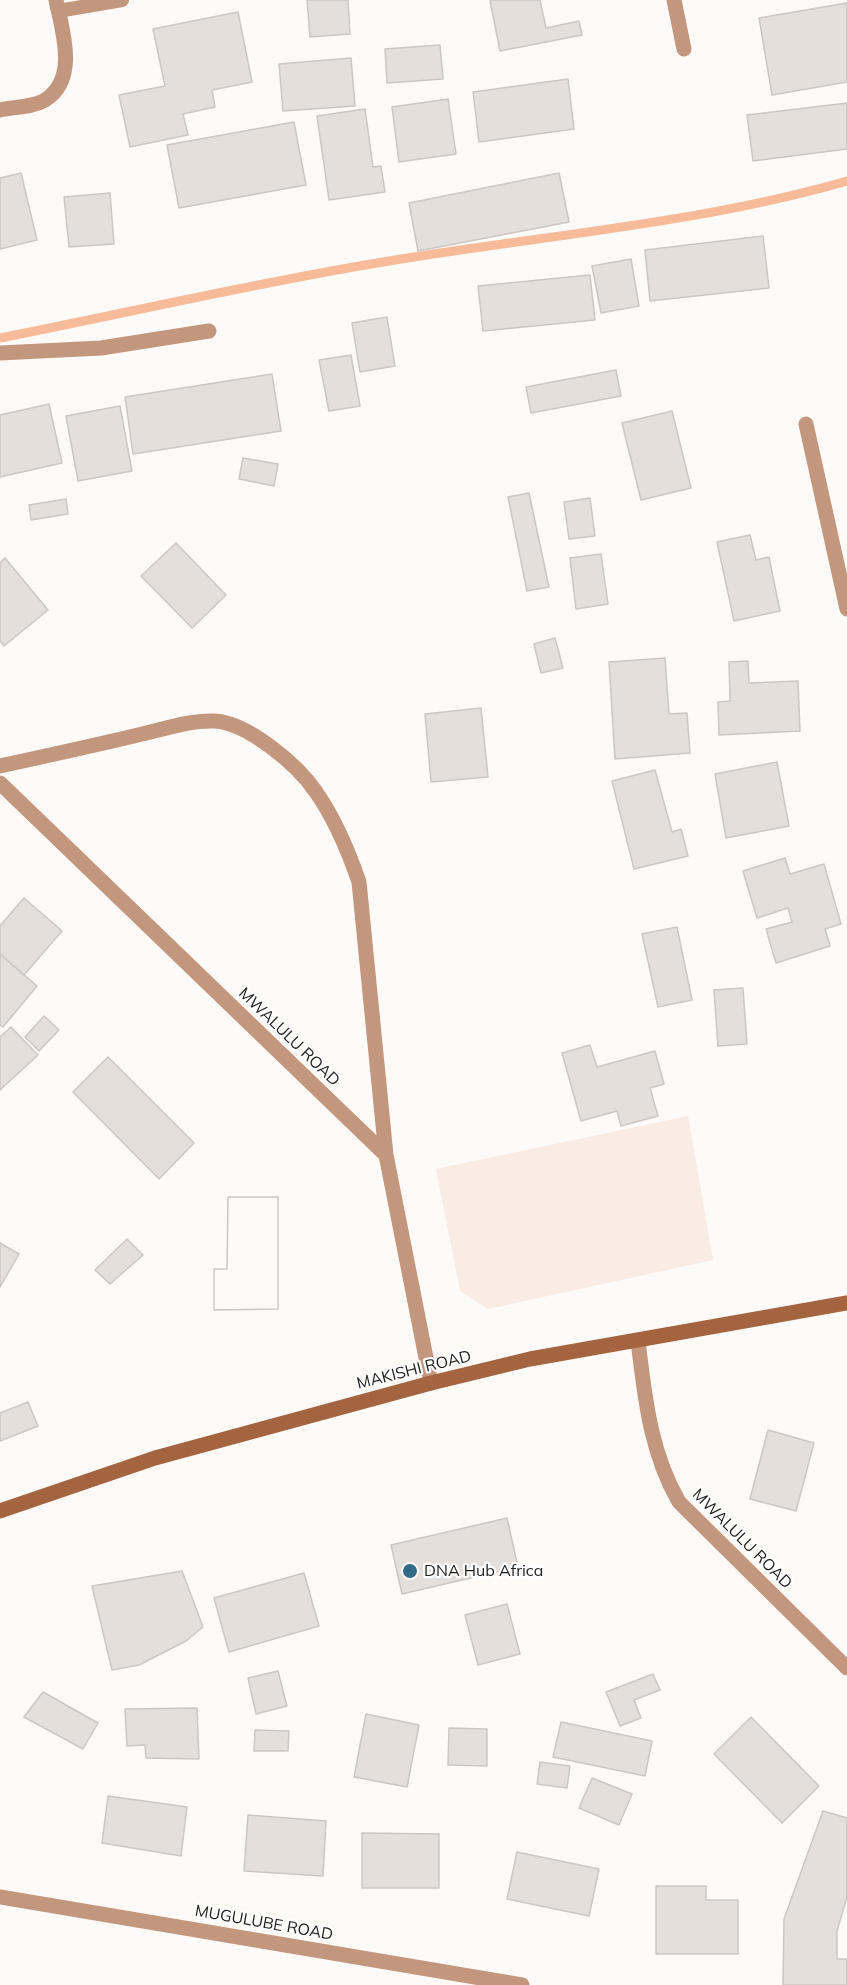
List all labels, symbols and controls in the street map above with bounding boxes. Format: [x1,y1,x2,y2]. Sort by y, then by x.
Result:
street label: MWALULU ROAD [234,984,344,1090]
street label: MAKISHI ROAD [355,1347,473,1393]
street label: MWALULU ROAD [688,1485,796,1593]
place label: DNA Hub Africa [424,1561,543,1581]
marker: DNA Hub Africa [401,1562,419,1580]
street label: MUGULUBE ROAD [193,1901,335,1945]

